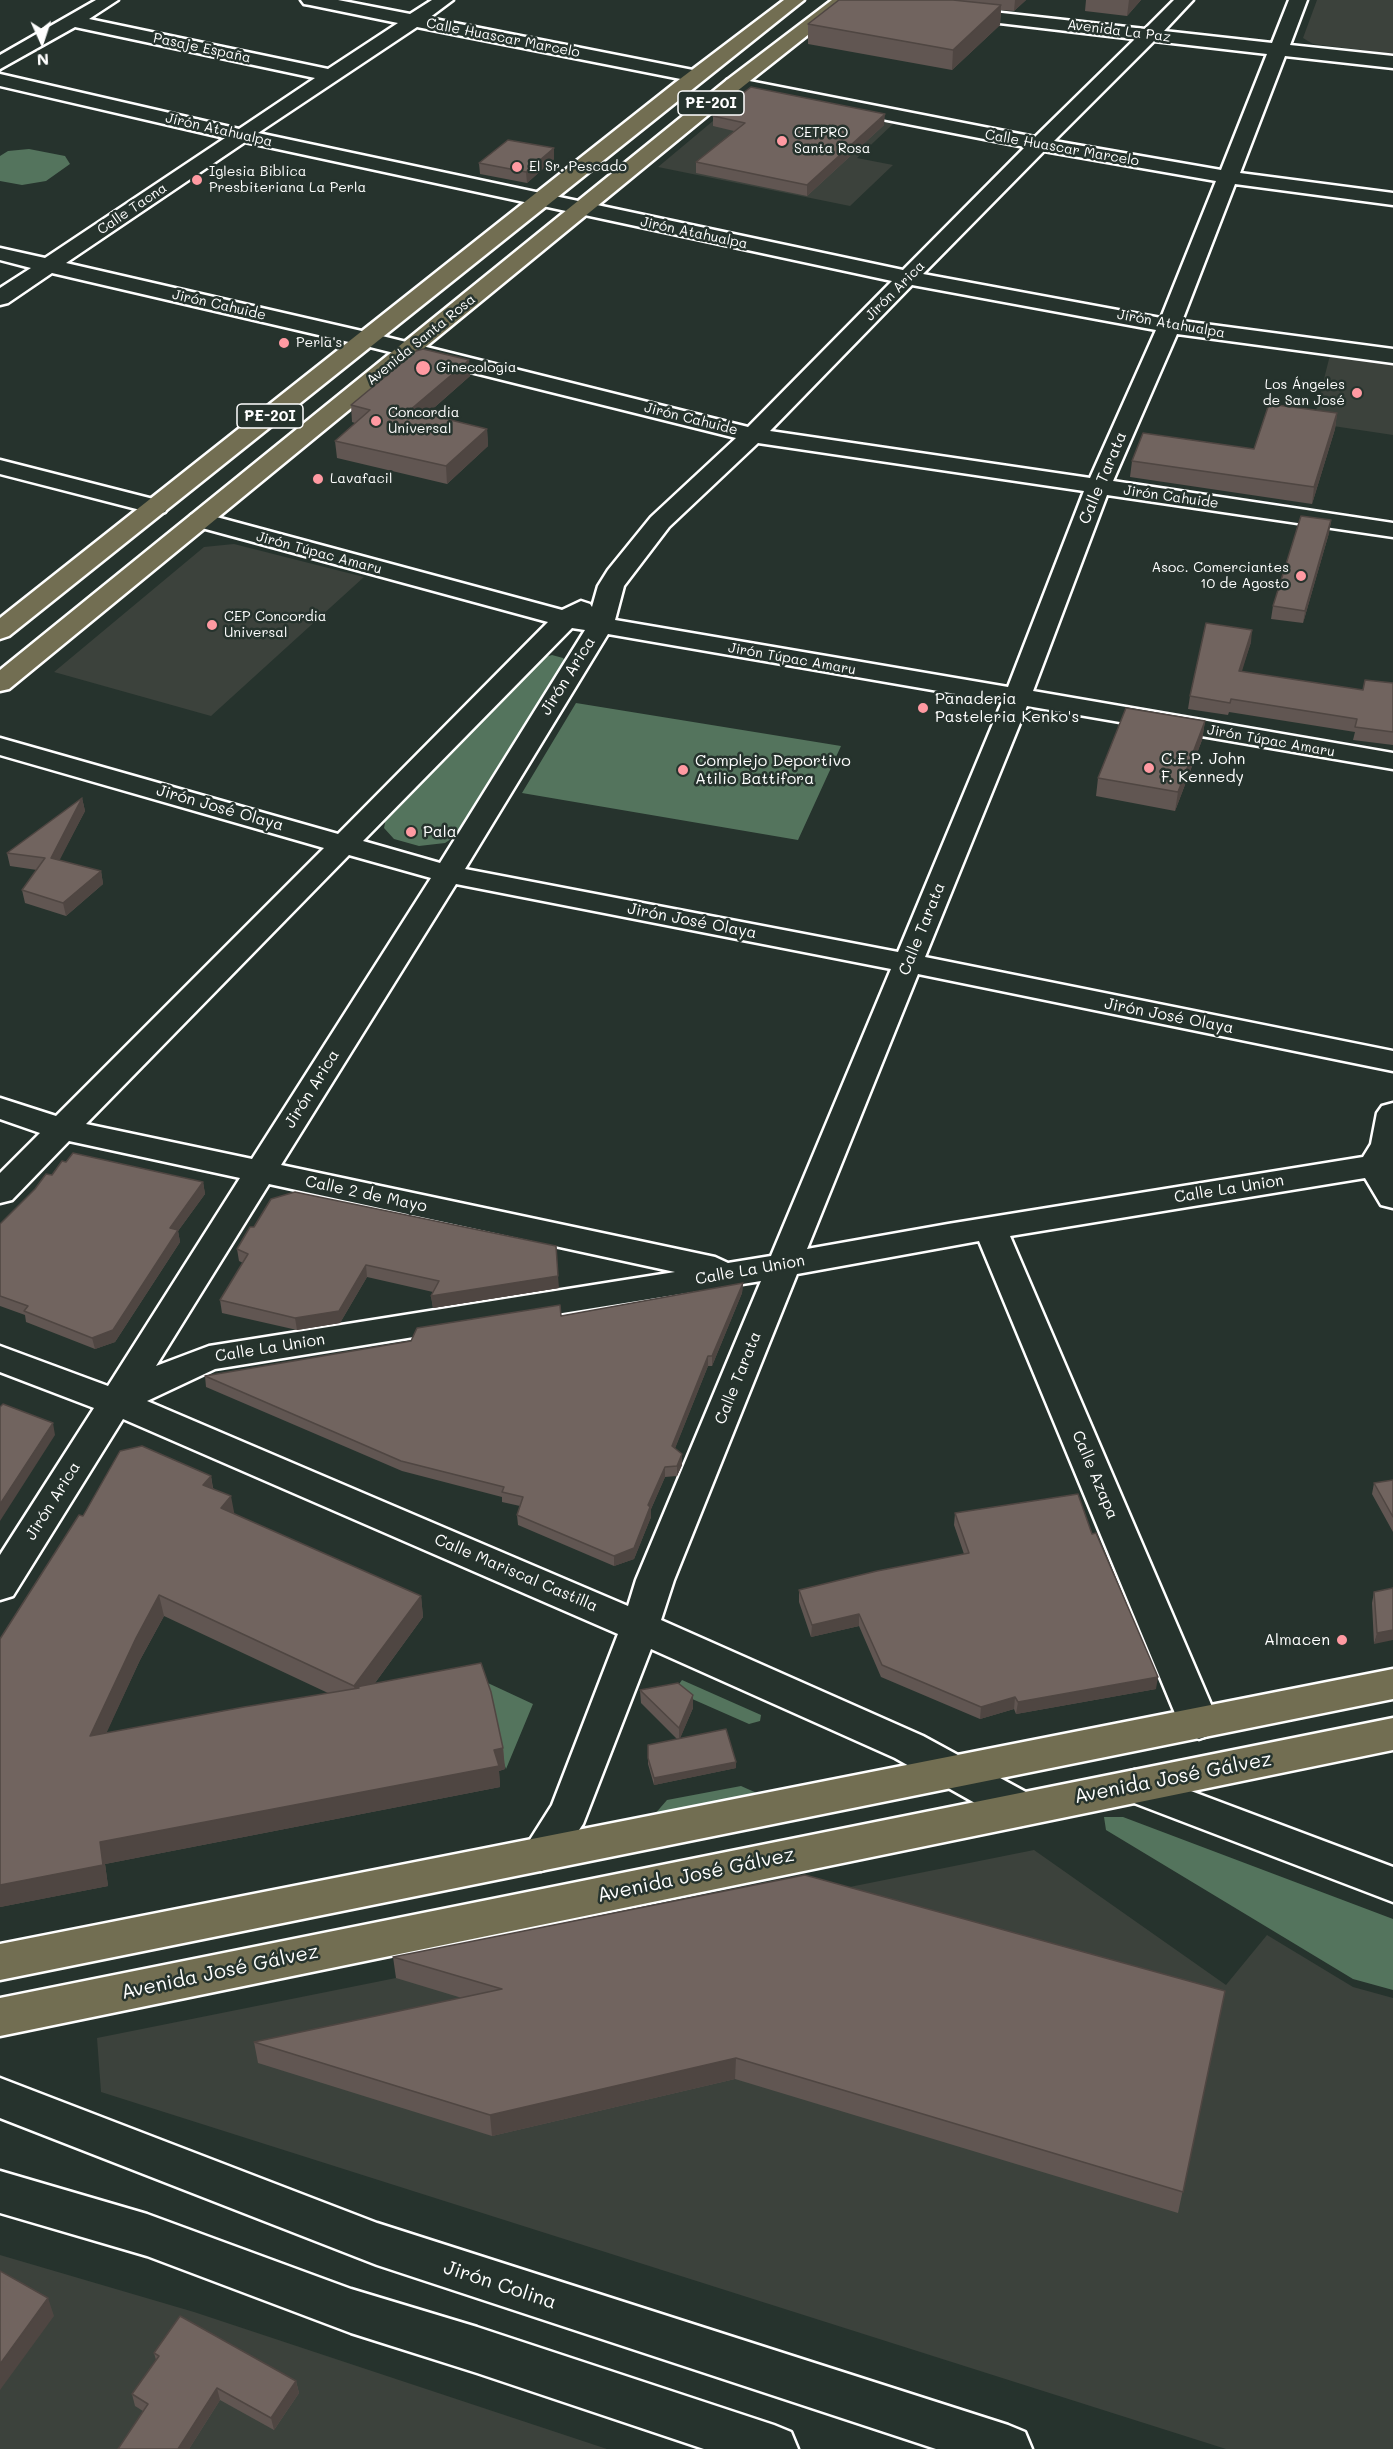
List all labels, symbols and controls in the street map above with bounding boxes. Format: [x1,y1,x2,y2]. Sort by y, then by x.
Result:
north arrow [12,12,72,72]
street label: Calle Huascar Marcelo [425,15,581,61]
street label: Avenida La Paz [1066,16,1172,46]
street label: Pasaje España [152,29,252,67]
text: N [36,50,50,71]
road number: PE-20I [678,91,744,115]
street label: Jirón Atahualpa [164,110,274,150]
place label: CETPRO Santa Rosa [794,125,871,158]
street label: Calle Huascar Marcelo [984,126,1140,170]
marker: CETPRO Santa Rosa [775,134,789,148]
place label: El Sr. Pescado [529,159,627,175]
marker: El Sr. Pescado [510,160,524,174]
place label: Iglesia Biblica Presbiteriana La Perla [209,164,366,196]
marker: Iglesia Biblica Presbiteriana La Perla [190,173,204,187]
street label: Calle Tacna [94,180,170,238]
street label: Jirón Atahualpa [639,213,749,253]
street label: Jirón Arica [862,258,928,324]
street label: Jirón Cahuide [171,286,267,324]
street label: Avenida Santa Rosa [363,291,479,389]
street label: Jirón Atahualpa [1116,306,1226,342]
place label: Perla's [296,335,342,351]
marker: Perla's [277,336,291,350]
marker: Ginecologia [414,359,432,377]
place label: Ginecologia [436,360,517,376]
place label: Los Ángeles de San José [1263,377,1345,410]
marker: Los Ángeles de San José [1350,386,1364,400]
street label: Jirón Cahuide [643,399,739,439]
road number: PE-20I [237,404,303,428]
place label: Concordia Universal [388,405,459,437]
marker: Concordia Universal [369,414,383,428]
street label: Calle Tarata [1075,429,1131,527]
place label: Lavafacil [330,471,392,487]
marker: Lavafacil [311,472,325,486]
street label: Jirón Cahuide [1122,482,1220,512]
street label: Jirón Túpac Amaru [254,528,384,578]
place label: Asoc. Comerciantes 10 de Agosto [1152,560,1289,592]
marker: Asoc. Comerciantes 10 de Agosto [1294,569,1308,583]
place label: CEP Concordia Universal [224,609,327,642]
marker: CEP Concordia Universal [205,618,219,632]
street label: Jirón Arica [536,633,600,719]
street label: Jirón Túpac Amaru [727,639,857,679]
place label: Panaderia Pasteleria Kenko's [935,689,1079,727]
marker: Panaderia Pasteleria Kenko's [916,701,930,715]
street label: Jirón Túpac Amaru [1206,721,1336,761]
place label: C.E.P. John F. Kennedy [1161,749,1245,787]
place label: Complejo Deportivo Atilio Battifora [695,751,851,789]
marker: C.E.P. John F. Kennedy [1142,761,1156,775]
marker: Complejo Deportivo Atilio Battifora [676,763,690,777]
street label: Jirón José Olaya [154,781,286,835]
place label: Pala [423,822,457,842]
marker: Pala [404,825,418,839]
street label: Calle Tarata [895,880,949,978]
street label: Jirón José Olaya [626,899,758,943]
street label: Jirón José Olaya [1103,994,1235,1038]
street label: Jirón Arica [280,1046,344,1132]
street label: Calle La Union [1173,1171,1285,1207]
street label: Calle 2 de Mayo [303,1172,429,1216]
street label: Calle La Union [694,1251,806,1289]
street label: Calle Tarata [711,1329,765,1427]
street label: Calle La Union [214,1330,326,1366]
street label: Calle Azapa [1068,1428,1122,1522]
street label: Jirón Arica [21,1458,85,1544]
street label: Calle Mariscal Castilla [431,1530,601,1616]
place label: Almacen [1264,1630,1330,1650]
marker: Almacen [1335,1633,1349,1647]
street label: Avenida José Gálvez [1072,1747,1274,1809]
street label: Avenida José Gálvez [595,1842,797,1908]
street label: Avenida José Gálvez [119,1939,321,2005]
street label: Jirón Colina [441,2255,559,2315]

